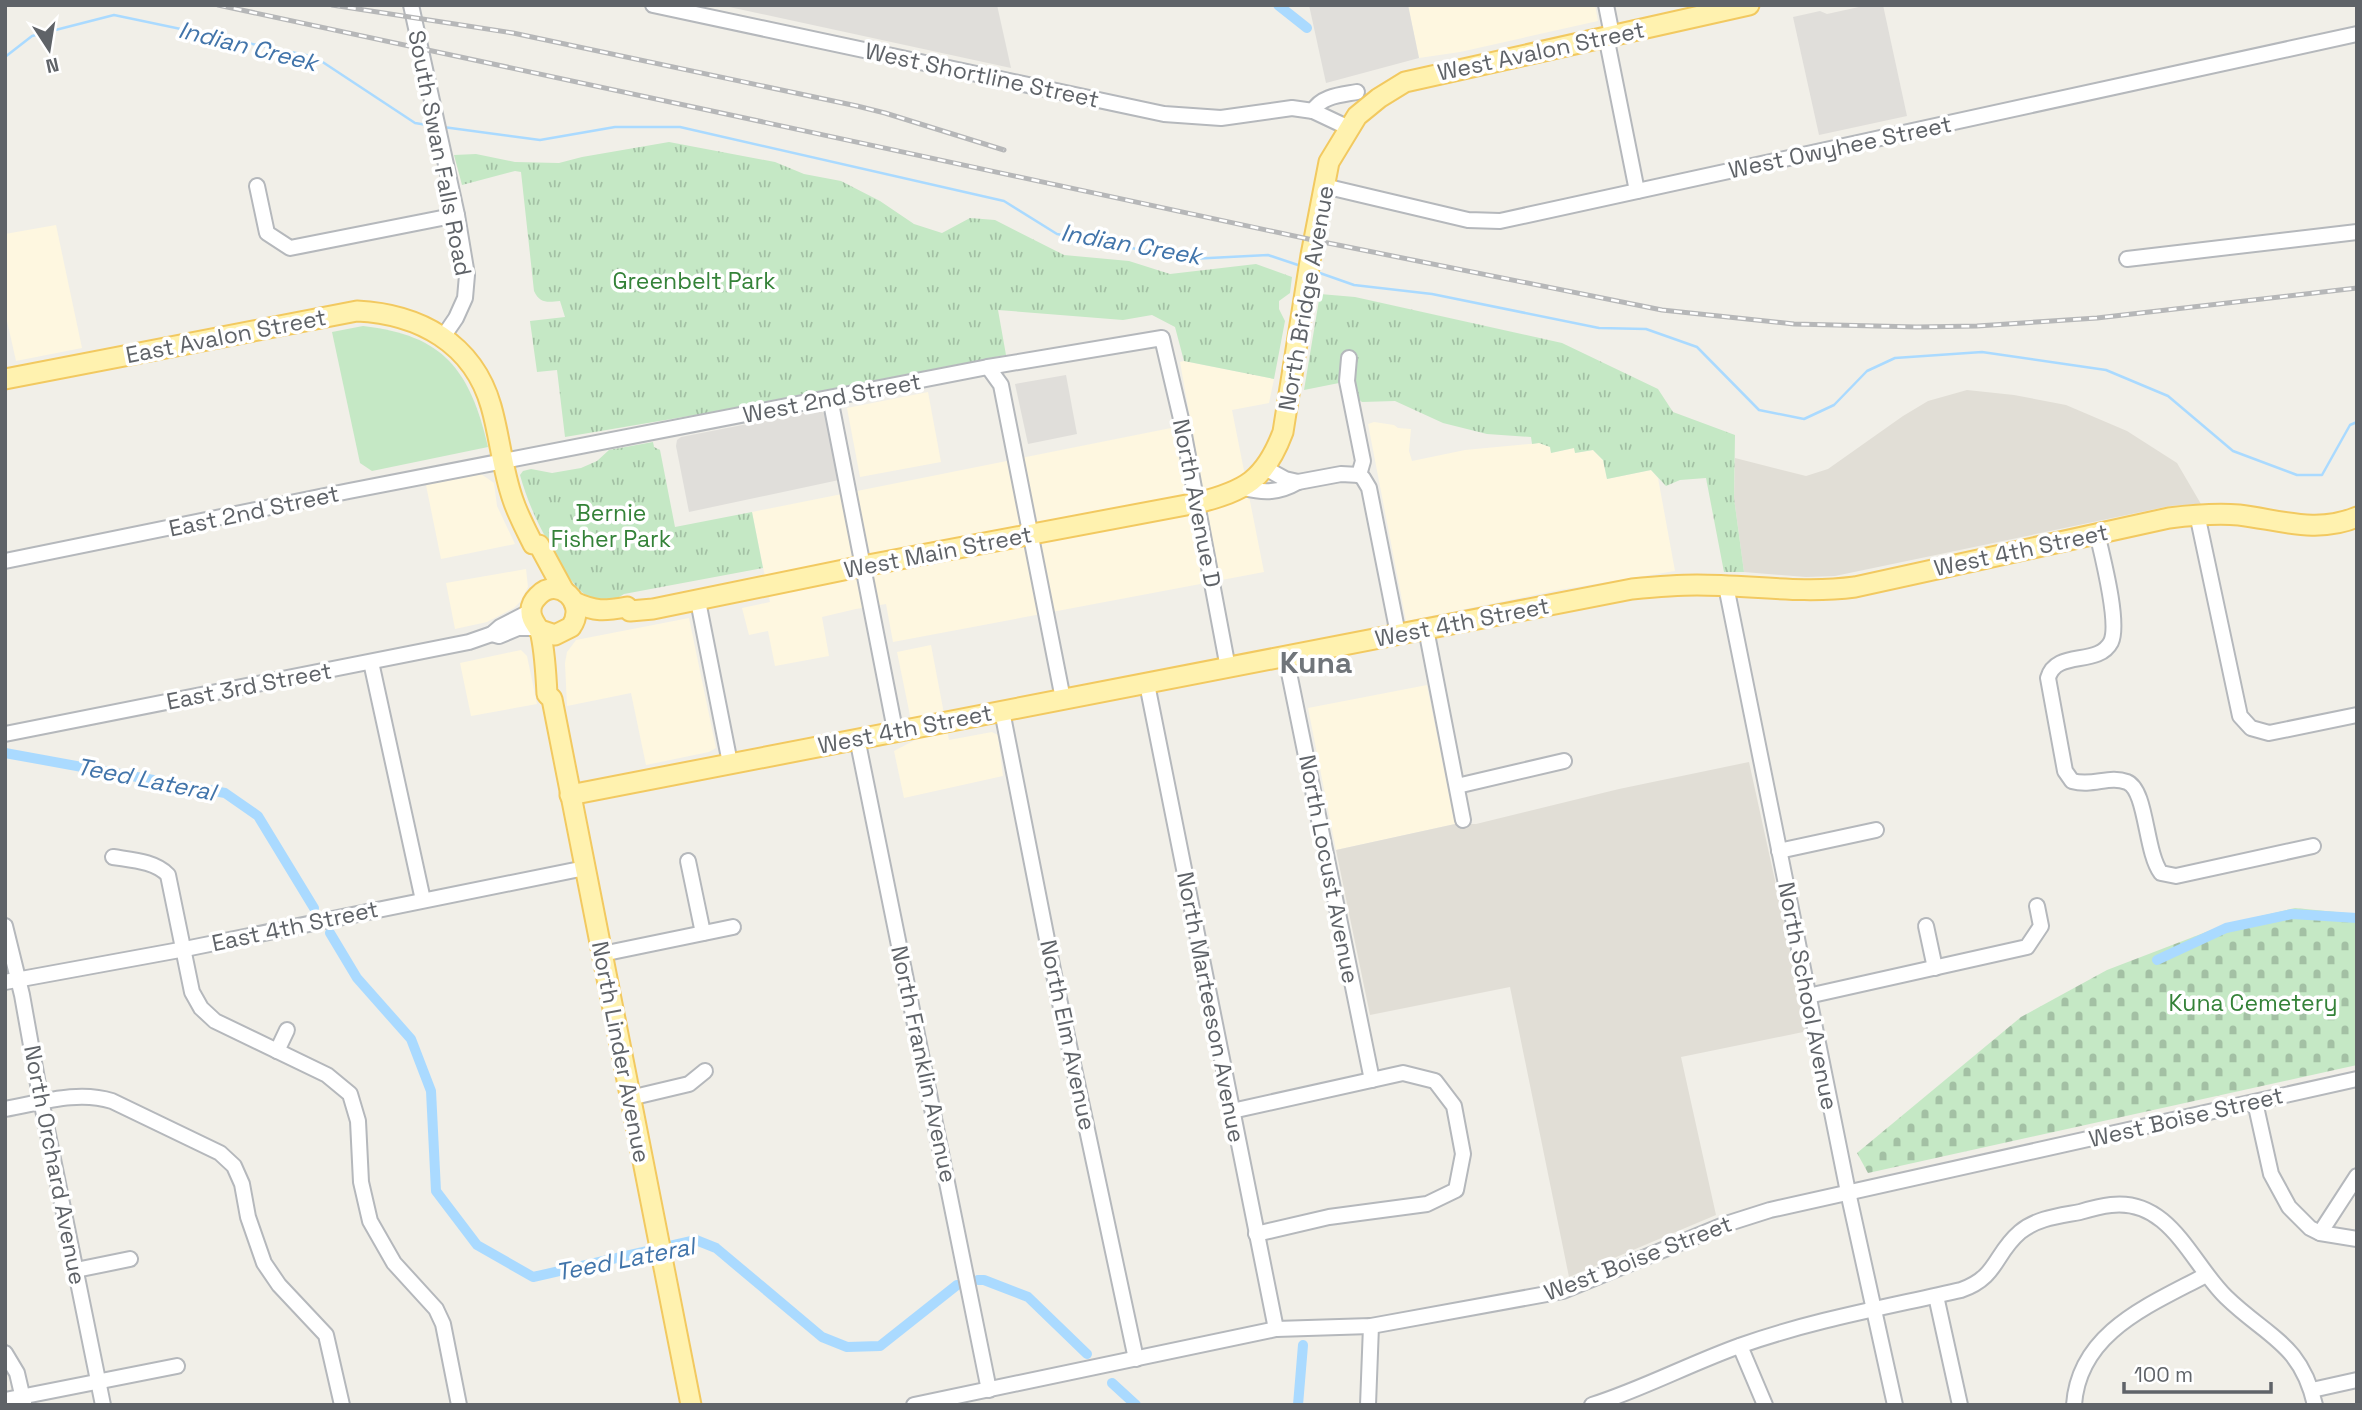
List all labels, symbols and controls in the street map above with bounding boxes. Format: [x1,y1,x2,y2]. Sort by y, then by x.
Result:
north arrow [14,14,84,84]
water label: Indian Creek [175,14,324,79]
street label: West Avalon Street [1435,14,1647,88]
street label: South Swan Falls Road [401,28,479,278]
street label: West Shortline Street [862,36,1102,114]
text: N [44,52,61,79]
street label: West Owyhee Street [1726,109,1954,185]
street label: North Bridge Avenue [1271,183,1341,413]
water label: Indian Creek [1058,216,1207,272]
park label: Greenbelt Park [612,266,776,296]
street label: East Avalon Street [123,302,329,370]
street label: West 2nd Street [740,366,924,430]
street label: North Avenue D [1166,416,1228,590]
street label: East 2nd Street [166,478,342,544]
park label: Bernie Fisher Park [551,498,671,554]
street label: West 4th Street [1931,517,2111,583]
street label: West Main Street [841,519,1035,585]
street label: West 4th Street [1372,590,1552,654]
district label: Kuna [1280,643,1352,682]
street label: East 3rd Street [164,655,334,717]
street label: West 4th Street [815,697,995,761]
water label: Teed Lateral [74,750,221,808]
street label: North Locust Avenue [1292,752,1366,986]
street label: North Marteeson Avenue [1170,869,1252,1145]
street label: North School Avenue [1771,879,1845,1113]
street label: East 4th Street [209,894,381,958]
street label: North Elm Avenue [1033,937,1103,1133]
street label: North Linder Avenue [585,939,657,1165]
street label: North Franklin Avenue [884,943,964,1185]
park label: Kuna Cemetery [2169,988,2337,1018]
street label: North Orchard Avenue [17,1043,93,1287]
street label: West Boise Street [2086,1080,2286,1154]
street label: West Boise Street [1540,1208,1736,1308]
water label: Teed Lateral [553,1230,700,1288]
scale bar [2124,1350,2271,1394]
text: 100 m [2134,1361,2193,1388]

